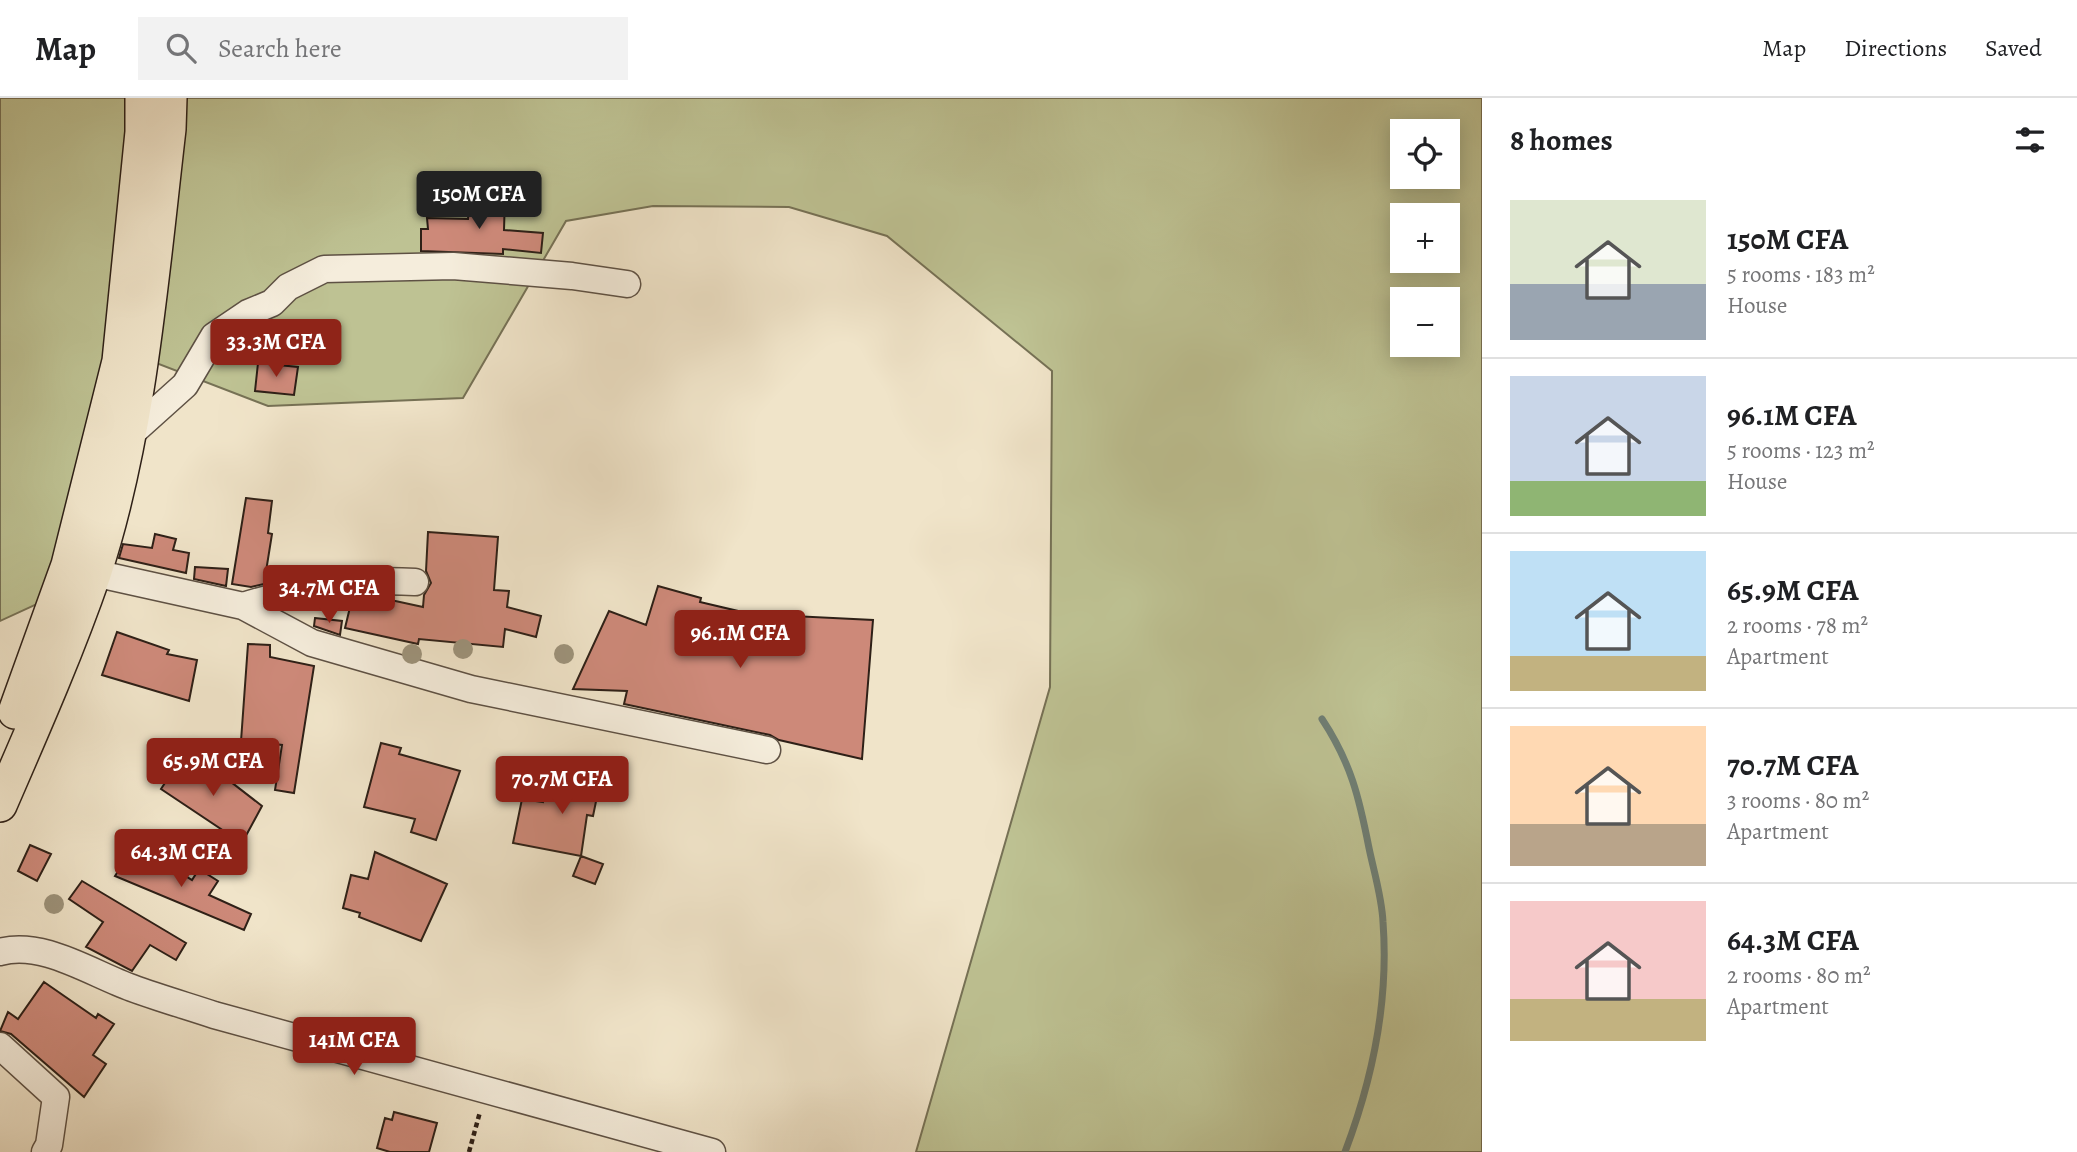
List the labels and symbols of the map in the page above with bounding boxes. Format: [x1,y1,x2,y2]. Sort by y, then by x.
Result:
pin: 150M CFA [407,172,551,231]
pin: 33.3M CFA [196,320,356,379]
pin: 34.7M CFA [249,566,409,625]
pin: 96.1M CFA [660,610,820,670]
pin: 65.9M CFA [133,738,293,798]
pin: 70.7M CFA [482,756,642,816]
pin: 64.3M CFA [101,830,261,889]
pin: 141M CFA [282,1018,426,1077]

